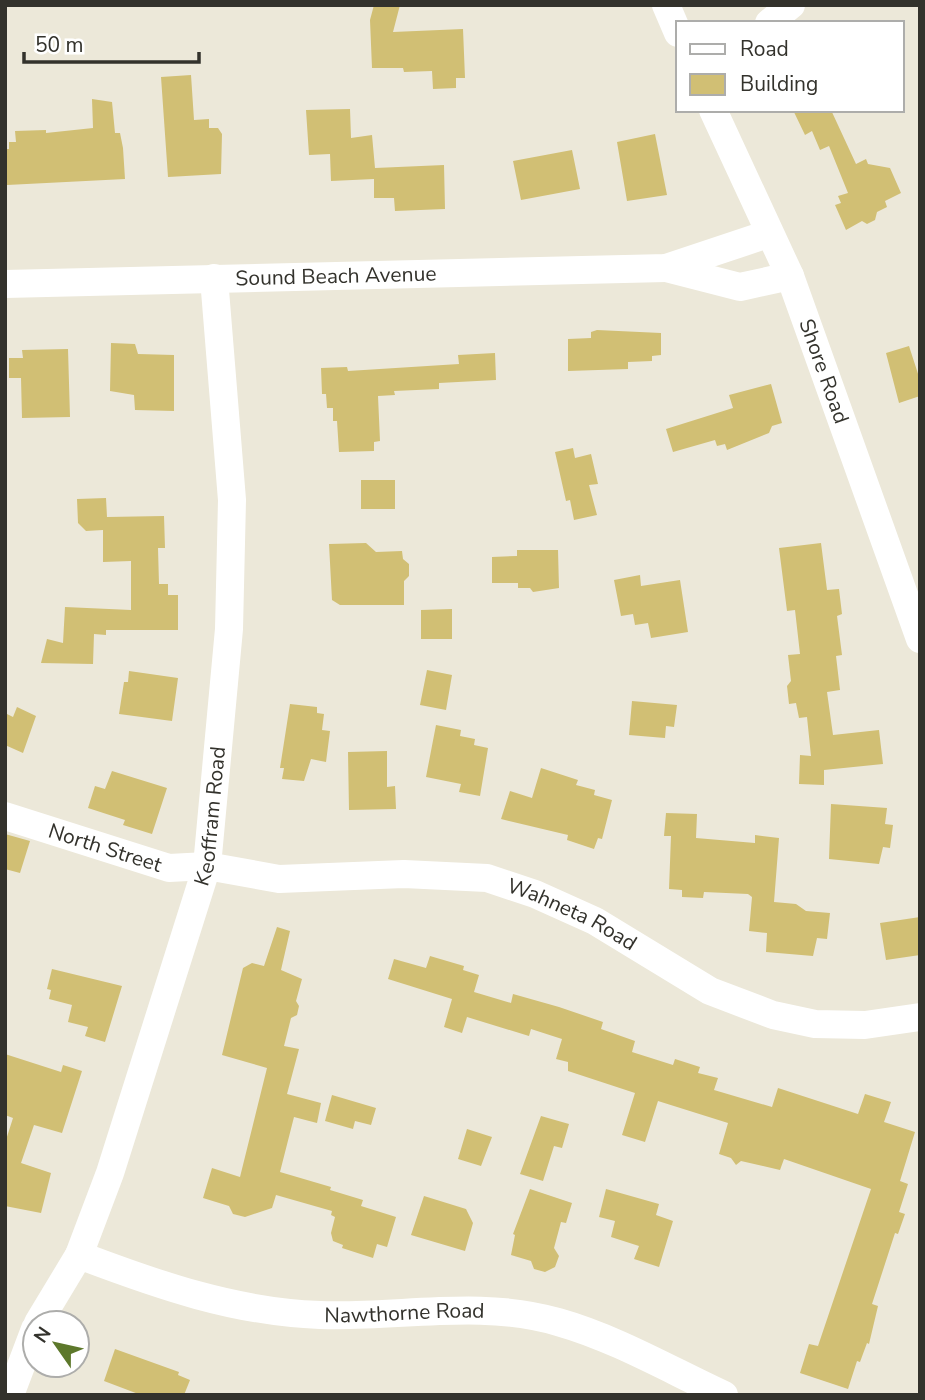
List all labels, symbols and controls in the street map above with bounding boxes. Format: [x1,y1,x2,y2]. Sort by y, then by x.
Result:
scale bar [24,21,200,65]
legend [676,21,904,112]
text: 50 m [35,31,84,59]
text: Road [740,35,789,63]
text: Building [740,70,818,98]
street label: Sound Beach Avenue [235,260,437,292]
street label: Shore Road [792,315,856,427]
street label: Keoffram Road [188,745,232,889]
street label: North Street [45,817,166,879]
street label: Wahneta Road [504,872,642,957]
street label: Nawthorne Road [324,1296,485,1329]
north arrow [21,1309,91,1379]
text: N [28,1322,57,1348]

